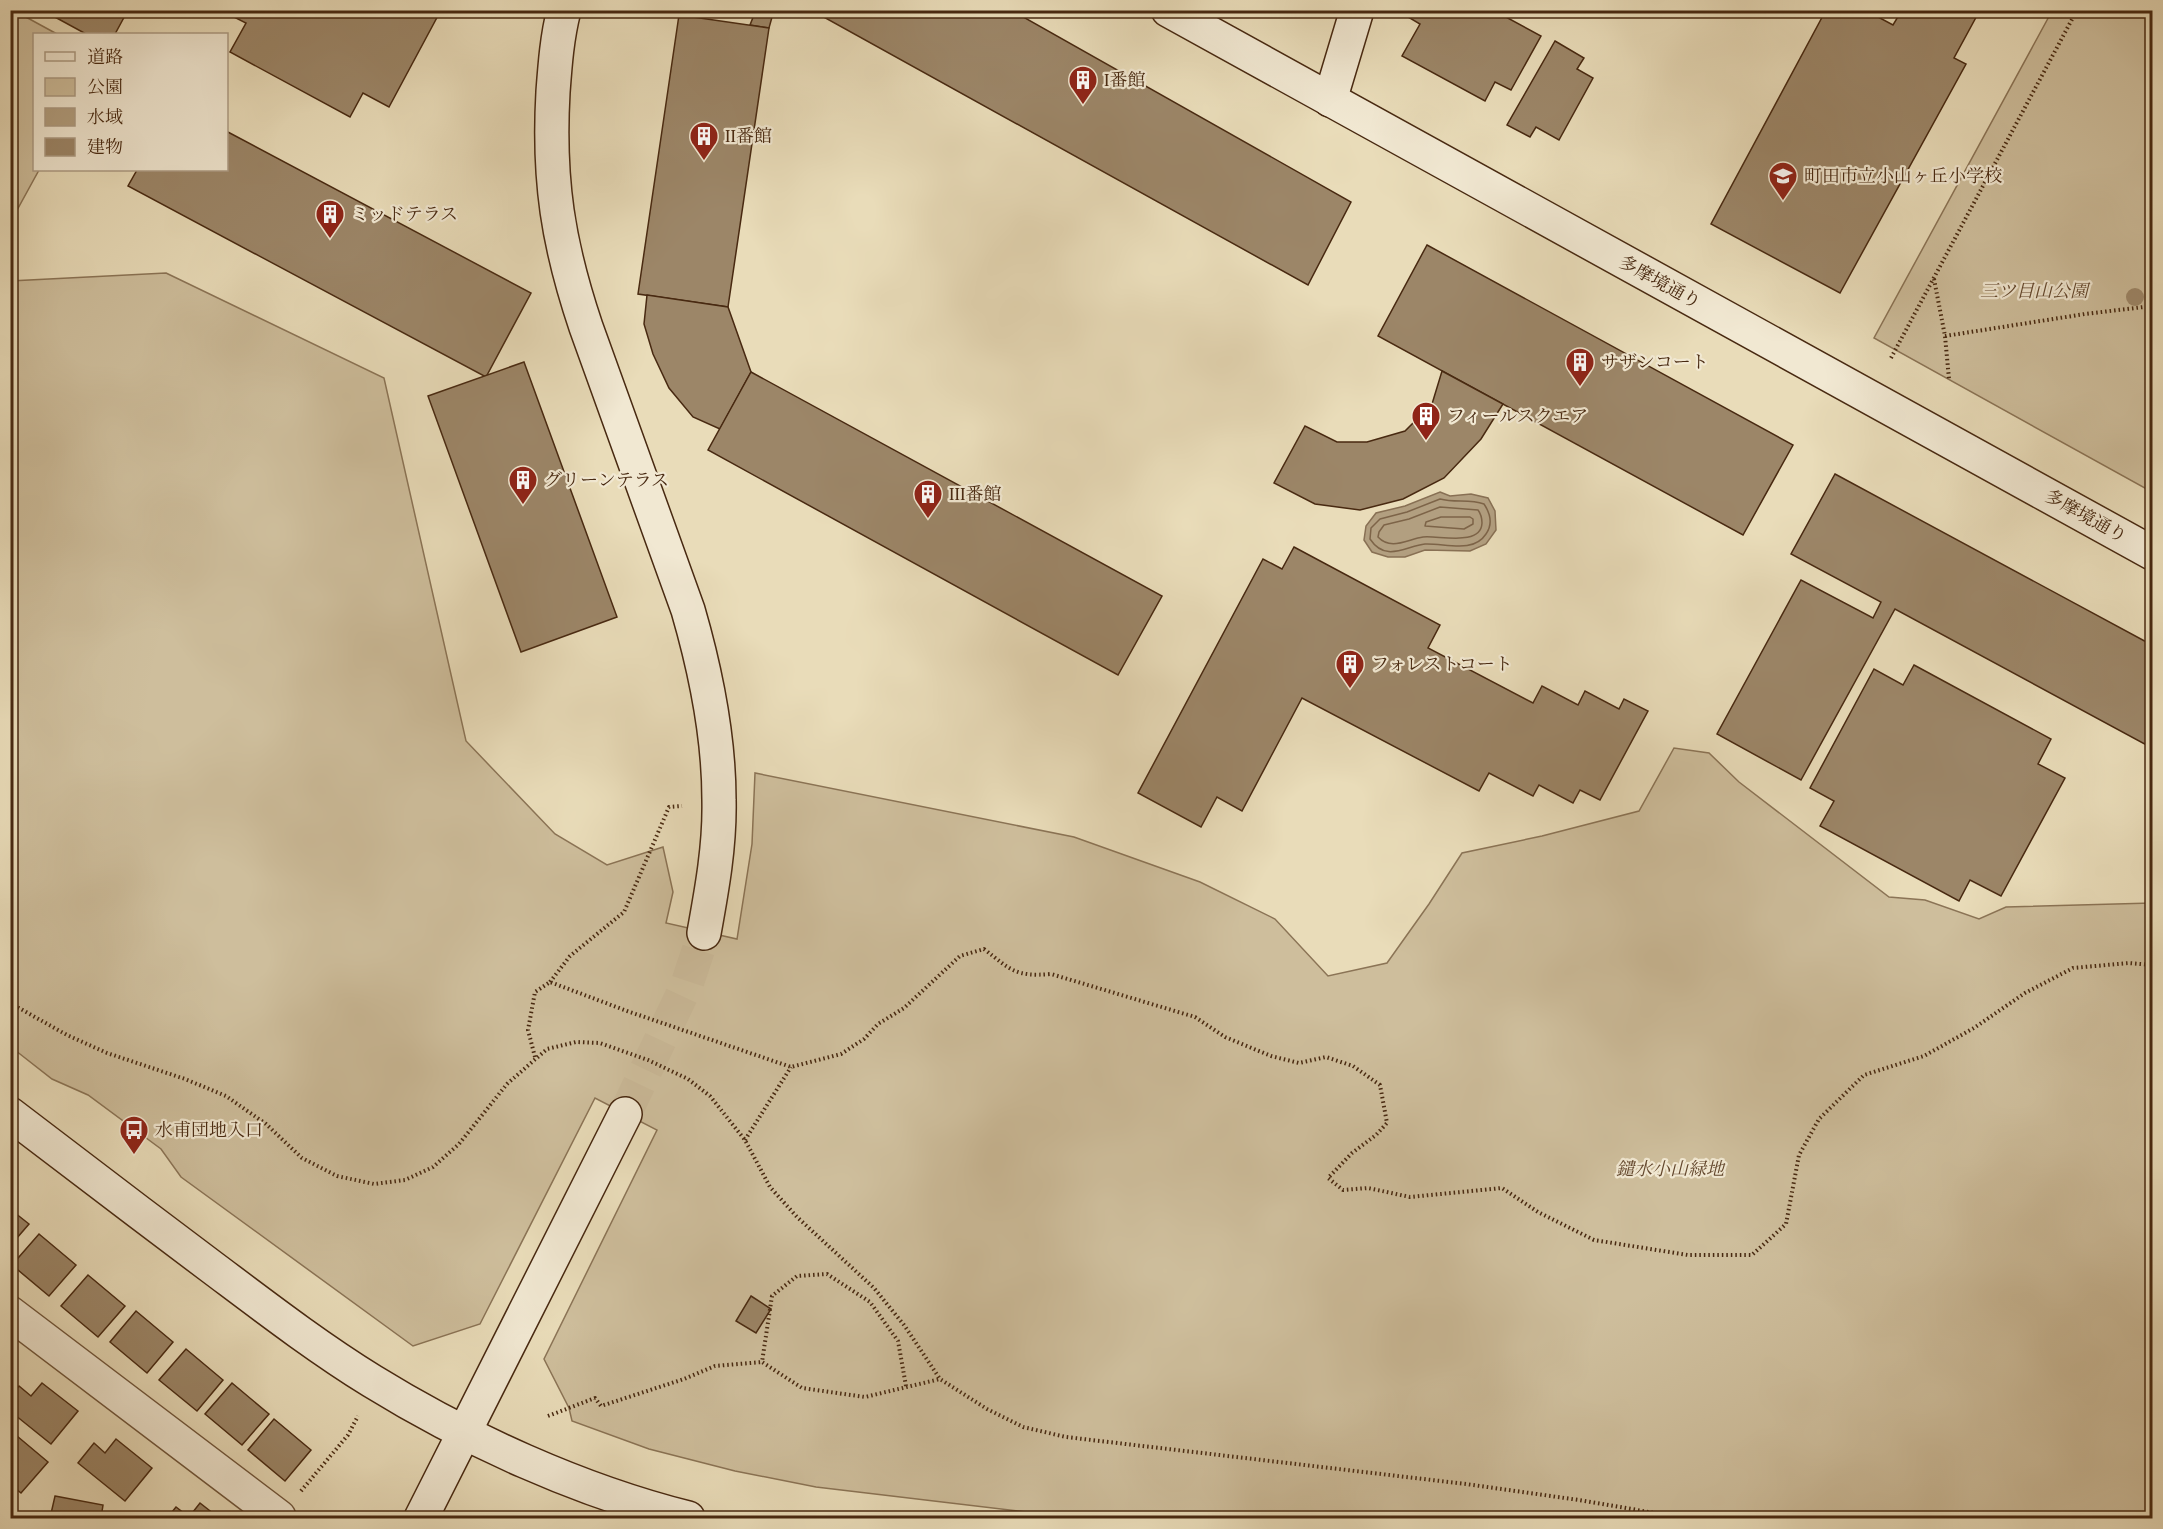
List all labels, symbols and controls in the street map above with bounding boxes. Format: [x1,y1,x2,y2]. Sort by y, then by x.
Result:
legend [33,33,228,171]
text: 道路 [87,43,123,70]
building icon: Ⅰ番館 [1067,64,1099,106]
place label: Ⅰ番館 [1104,66,1146,93]
text: 公園 [87,73,123,100]
text: 水域 [87,103,123,130]
building icon: Ⅱ番館 [688,120,720,162]
place label: Ⅱ番館 [725,122,772,149]
text: 建物 [87,133,123,160]
school or university icon: 町田市立小山ヶ丘小学校 [1767,160,1799,202]
place label: 町田市立小山ヶ丘小学校 [1804,162,2002,189]
building icon: ミッドテラス [314,198,346,240]
place label: ミッドテラス [351,200,458,227]
street label: 多摩境通り [1614,248,1706,315]
park label: 三ツ目山公園 [1980,277,2091,304]
building icon: サザンコート [1564,346,1596,388]
place label: サザンコート [1601,348,1709,375]
building icon: フィールスクエア [1410,400,1442,442]
place label: フィールスクエア [1447,402,1588,429]
building icon: グリーンテラス [507,464,539,506]
place label: グリーンテラス [544,466,669,493]
building icon: Ⅲ番館 [912,478,944,520]
place label: Ⅲ番館 [949,480,1002,507]
street label: 多摩境通り [2040,482,2132,549]
building icon: フォレストコート [1334,648,1366,690]
place label: フォレストコート [1371,650,1513,677]
bus stop icon: 水甫団地入口 [118,1114,150,1156]
place label: 水甫団地入口 [155,1116,263,1143]
park label: 鑓水小山緑地 [1616,1155,1726,1182]

